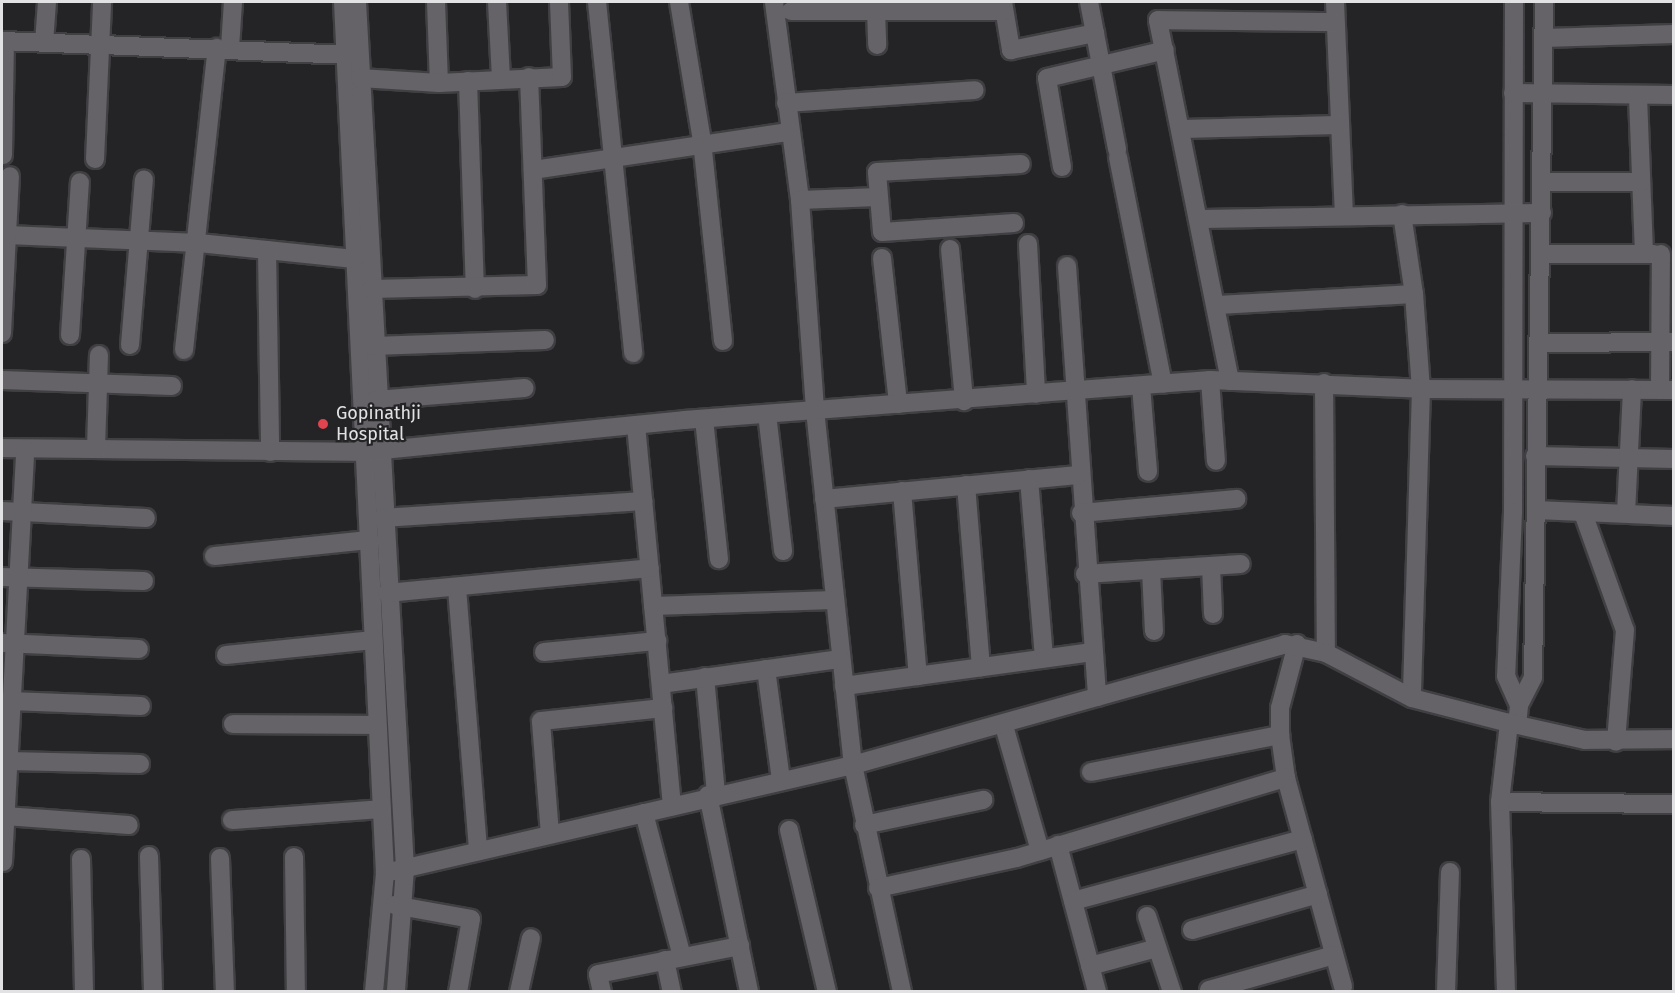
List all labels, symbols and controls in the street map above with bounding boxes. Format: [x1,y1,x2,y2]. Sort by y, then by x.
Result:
place label: Gopinathji Hospital [336,403,421,446]
marker: Gopinathji Hospital [314,415,332,433]

